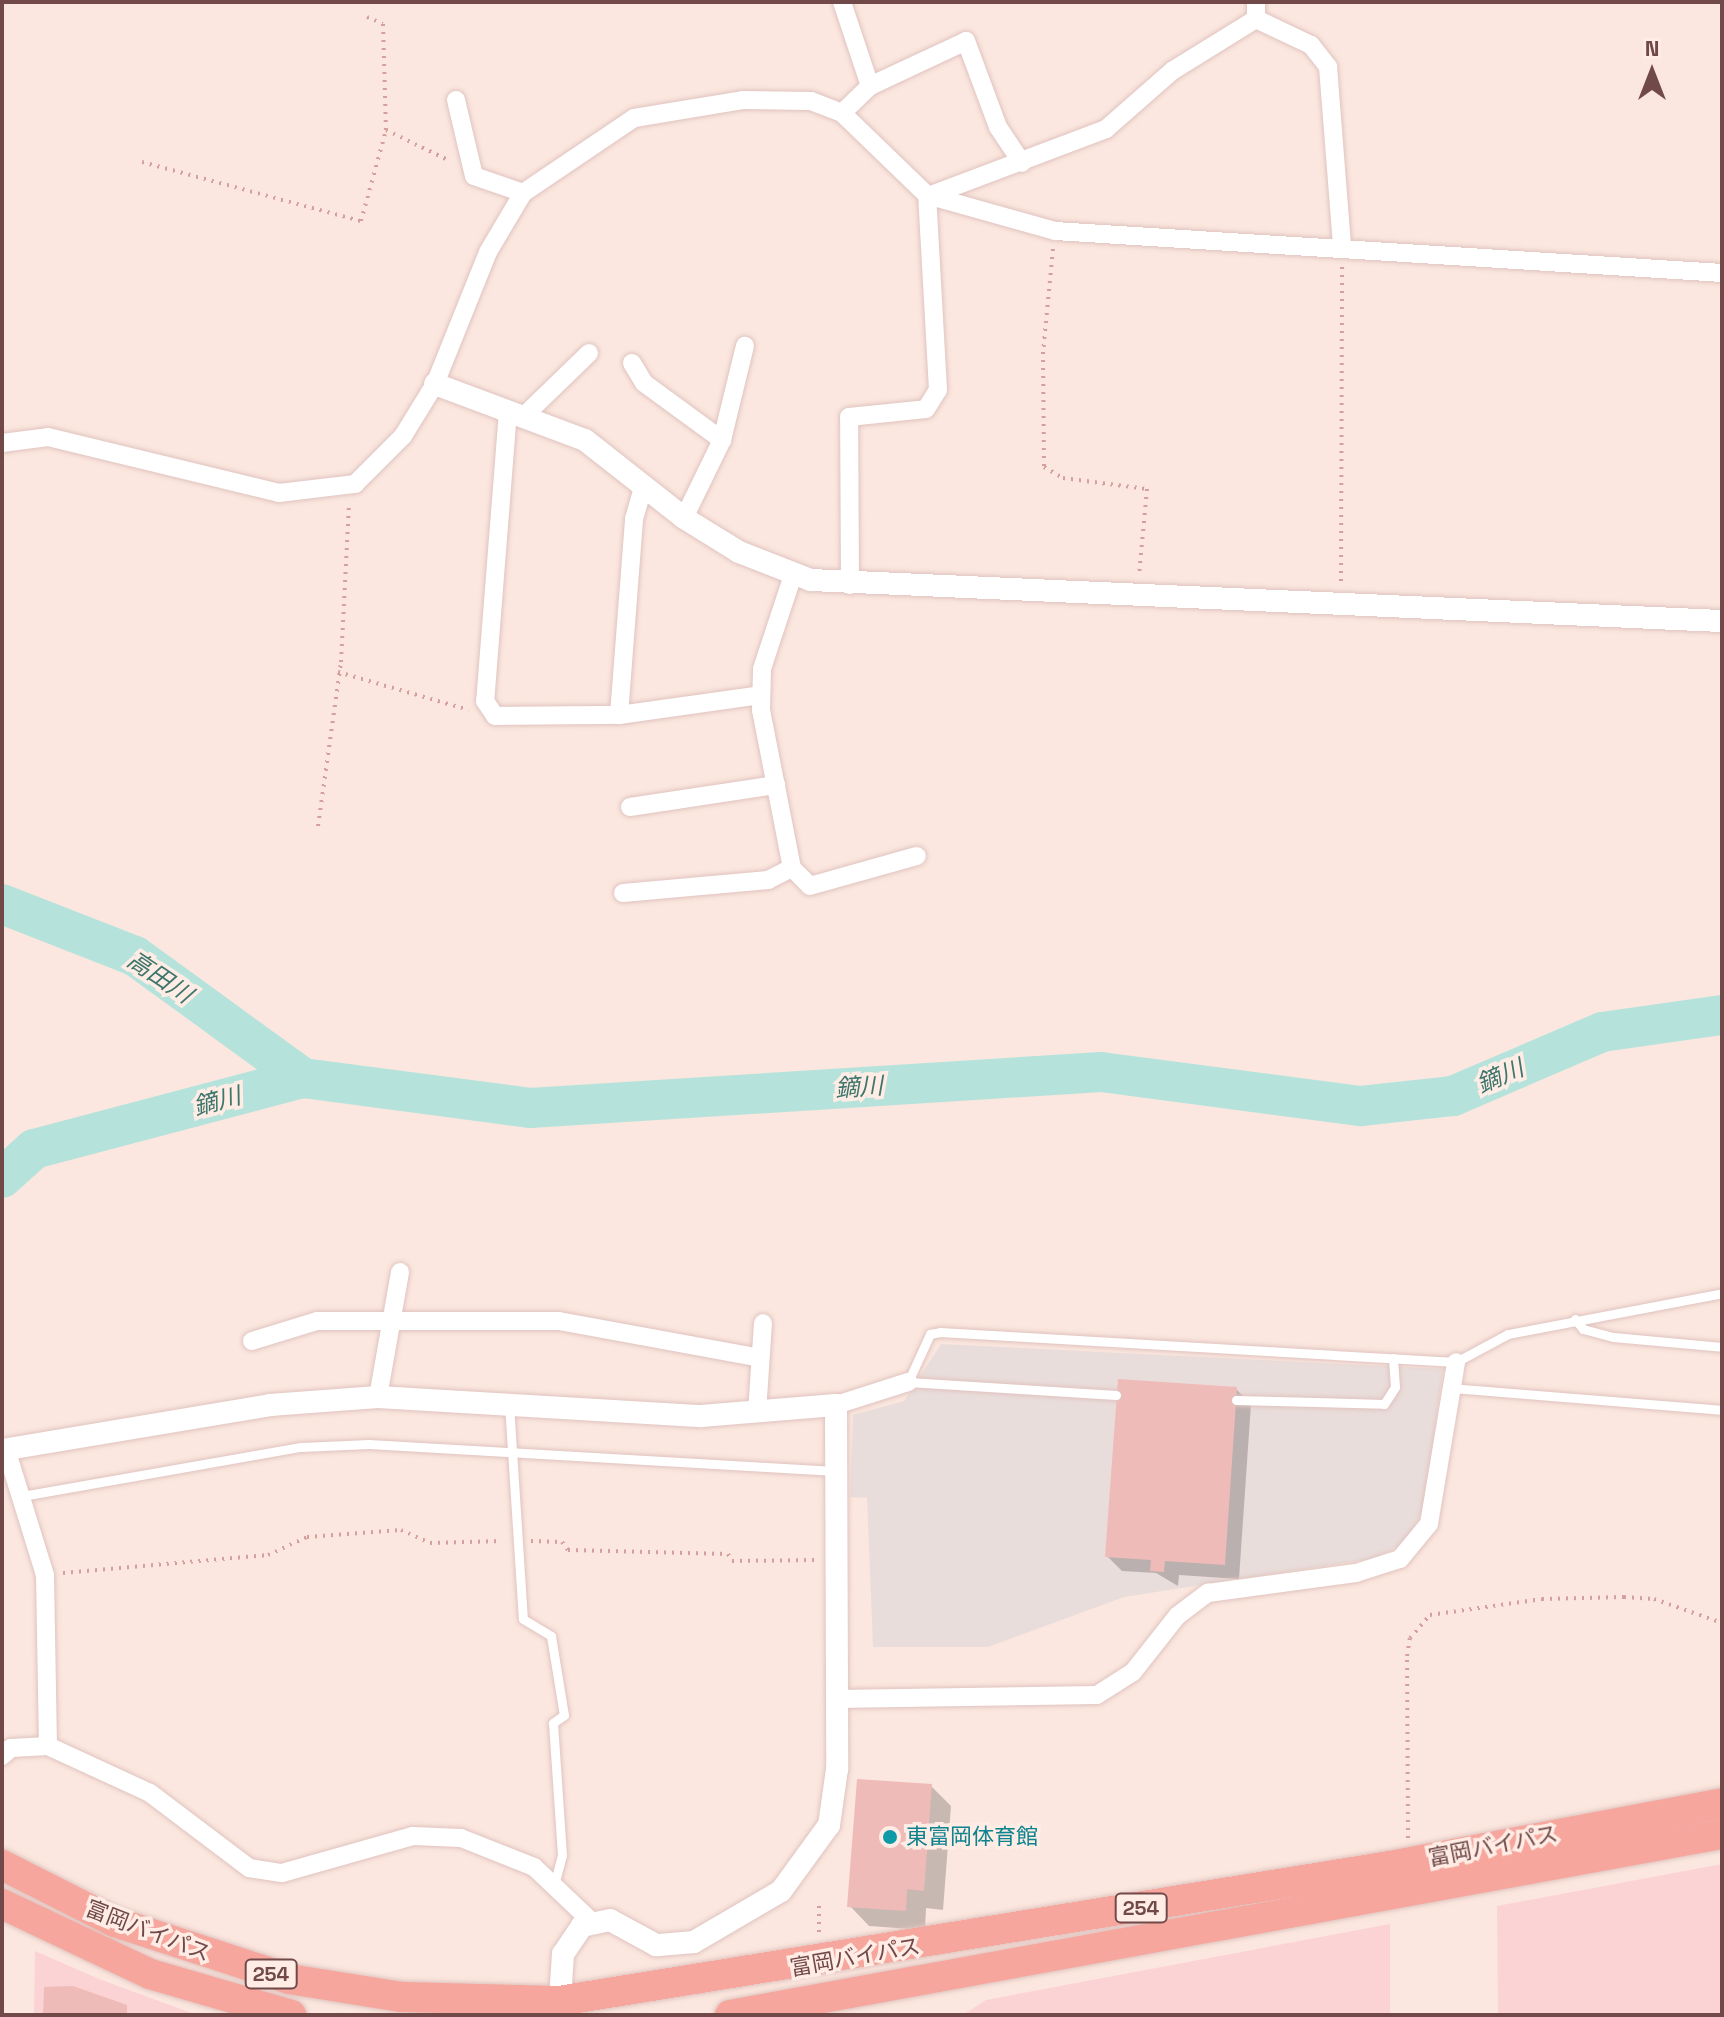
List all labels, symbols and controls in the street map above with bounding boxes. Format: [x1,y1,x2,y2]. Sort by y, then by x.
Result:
north arrow [1612,32,1692,112]
text: N [1645,34,1659,62]
water label: 高田川 [122,945,198,1009]
water label: 鏑川 [1472,1053,1528,1099]
water label: 鏑川 [834,1071,884,1103]
water label: 鏑川 [190,1081,244,1121]
street label: 富岡バイパス [1426,1820,1560,1872]
place label: 東富岡体育館 [906,1824,1038,1850]
marker: 東富岡体育館 [881,1828,899,1846]
road number: 254 [1113,1892,1169,1924]
street label: 富岡バイパス [82,1895,214,1967]
street label: 富岡バイパス [788,1933,922,1981]
road number: 254 [243,1958,299,1990]

